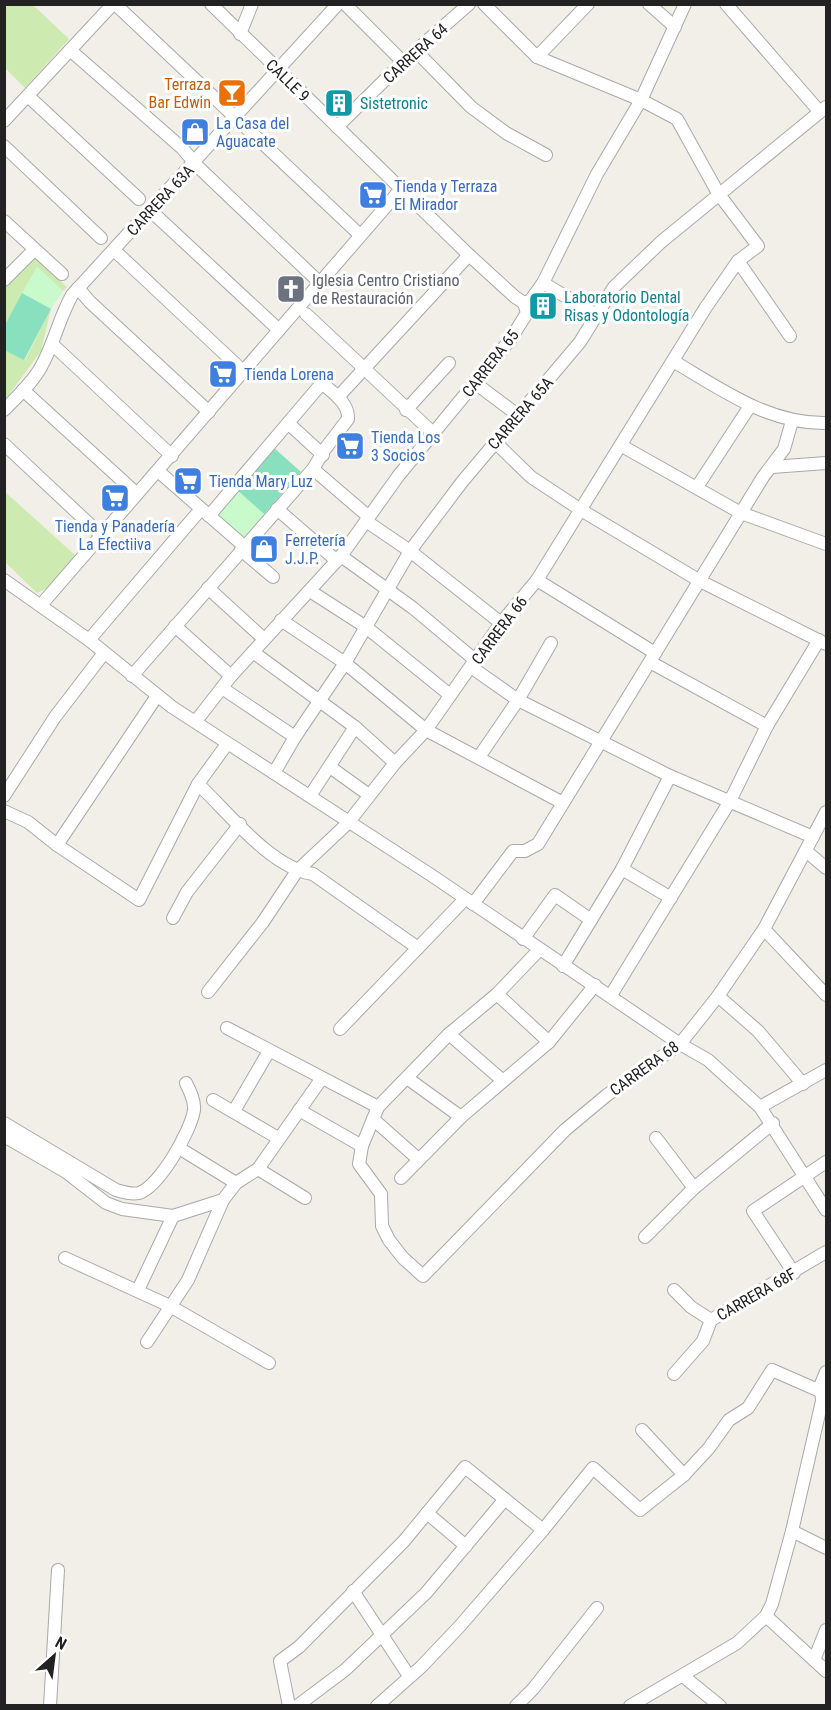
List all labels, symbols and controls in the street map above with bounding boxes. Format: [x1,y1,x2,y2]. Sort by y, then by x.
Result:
street label: CARRERA 64 [379,19,452,87]
street label: CALLE 9 [262,55,313,106]
place label: Terraza Bar Edwin [148,75,211,112]
bar icon: Terraza Bar Edwin [216,77,248,109]
building icon: Sistetronic [323,87,355,119]
place label: Sistetronic [360,94,428,113]
place label: La Casa del Aguacate [216,114,289,151]
shop icon: La Casa del Aguacate [179,116,211,148]
street label: CARRERA 63A [123,161,198,240]
place label: Tienda y Terraza El Mirador [394,177,497,214]
supermarket icon: Tienda y Terraza El Mirador [357,179,389,211]
place label: Iglesia Centro Cristiano de Restauración [312,271,460,308]
church icon: Iglesia Centro Cristiano de Restauración [275,273,307,305]
place label: Laboratorio Dental Risas y Odontología [564,288,689,325]
building icon: Laboratorio Dental Risas y Odontología [527,290,559,322]
street label: CARRERA 65 [458,326,523,401]
supermarket icon: Tienda Lorena [207,358,239,390]
place label: Tienda Lorena [244,365,334,384]
street label: CARRERA 65A [484,373,557,453]
place label: Tienda Los 3 Socios [371,428,440,465]
supermarket icon: Tienda Los 3 Socios [334,430,366,462]
supermarket icon: Tienda Mary Luz [172,465,204,497]
place label: Tienda Mary Luz [209,472,313,491]
supermarket icon: Tienda y Panadería La Efectiiva [99,482,131,514]
place label: Tienda y Panadería La Efectiiva [55,517,175,554]
place label: Ferretería J.J.P. [285,531,346,568]
shop icon: Ferretería J.J.P. [248,533,280,565]
street label: CARRERA 66 [468,592,531,668]
street label: CARRERA 68 [606,1037,682,1100]
street label: CARRERA 68F [713,1264,799,1325]
north arrow [24,1626,84,1686]
text: N [52,1633,70,1654]

